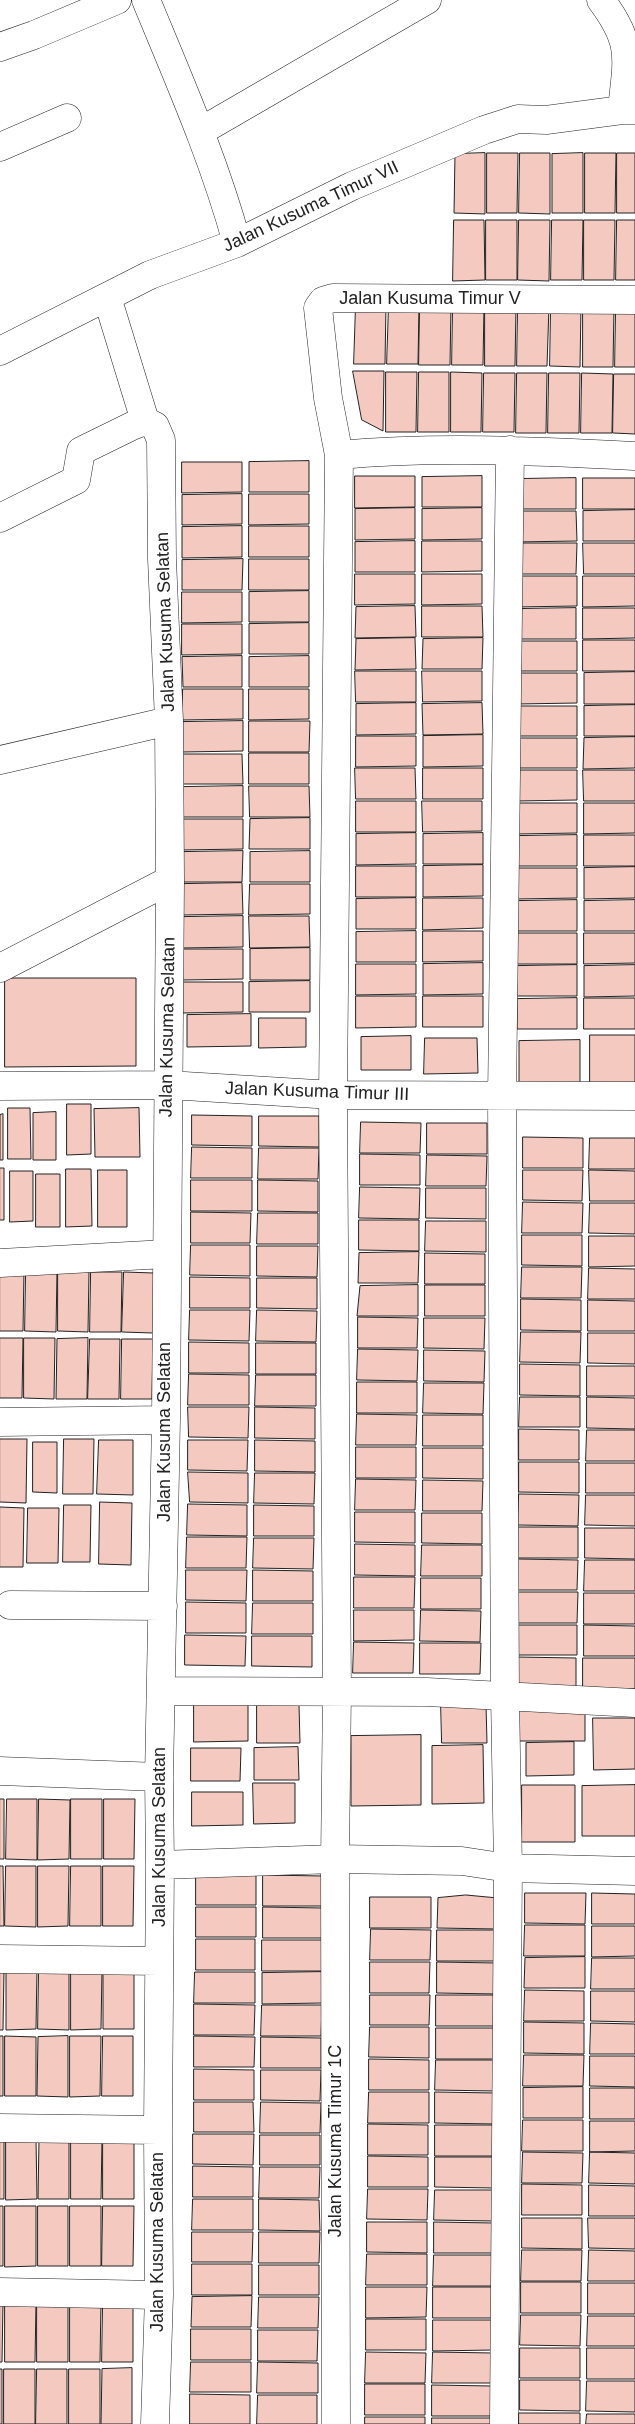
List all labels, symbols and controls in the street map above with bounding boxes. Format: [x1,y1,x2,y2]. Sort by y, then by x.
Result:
street label: Jalan Kusuma Timur VII [220,157,402,257]
street label: Jalan Kusuma Timur V [339,288,521,310]
street label: Jalan Kusuma Selatan [152,532,180,712]
street label: Jalan Kusuma Selatan [156,937,180,1117]
street label: Jalan Kusuma Timur III [224,1078,410,1106]
street label: Jalan Kusuma Selatan [154,1342,176,1522]
street label: Jalan Kusuma Selatan [149,1747,171,1927]
street label: Jalan Kusuma Timur 1C [325,2045,347,2237]
street label: Jalan Kusuma Selatan [147,2152,169,2332]

